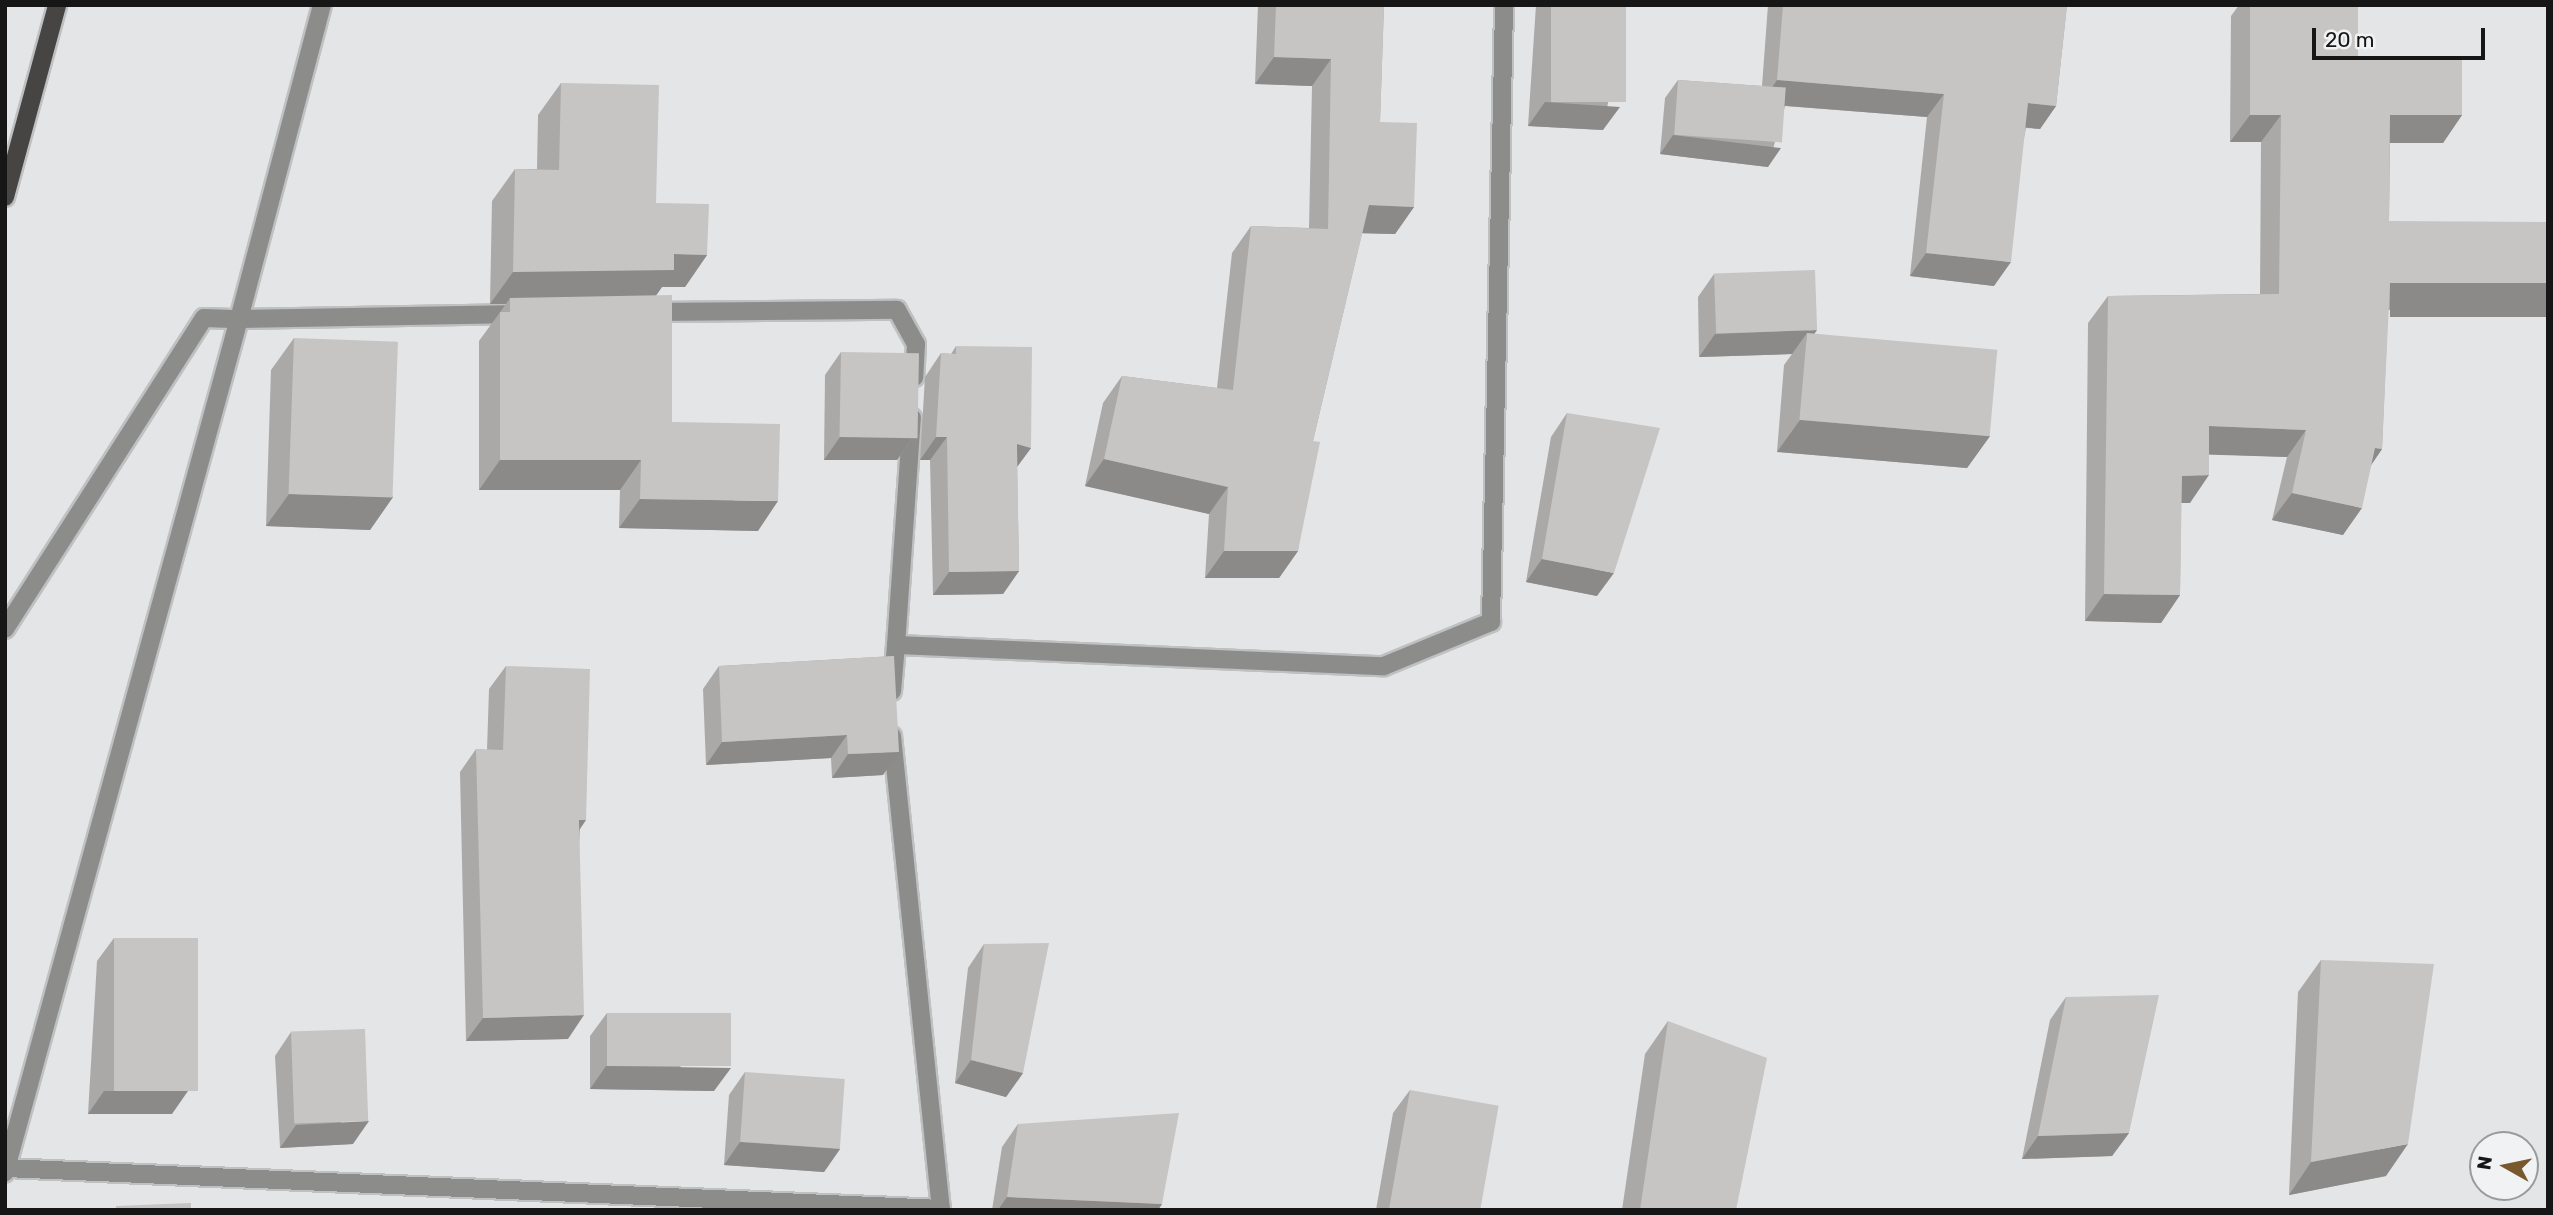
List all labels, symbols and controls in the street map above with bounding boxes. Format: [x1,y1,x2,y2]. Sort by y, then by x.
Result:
scale bar [2315,14,2488,58]
text: 20 m [2325,27,2374,52]
north arrow [2469,1131,2539,1201]
text: N [2472,1154,2497,1172]

